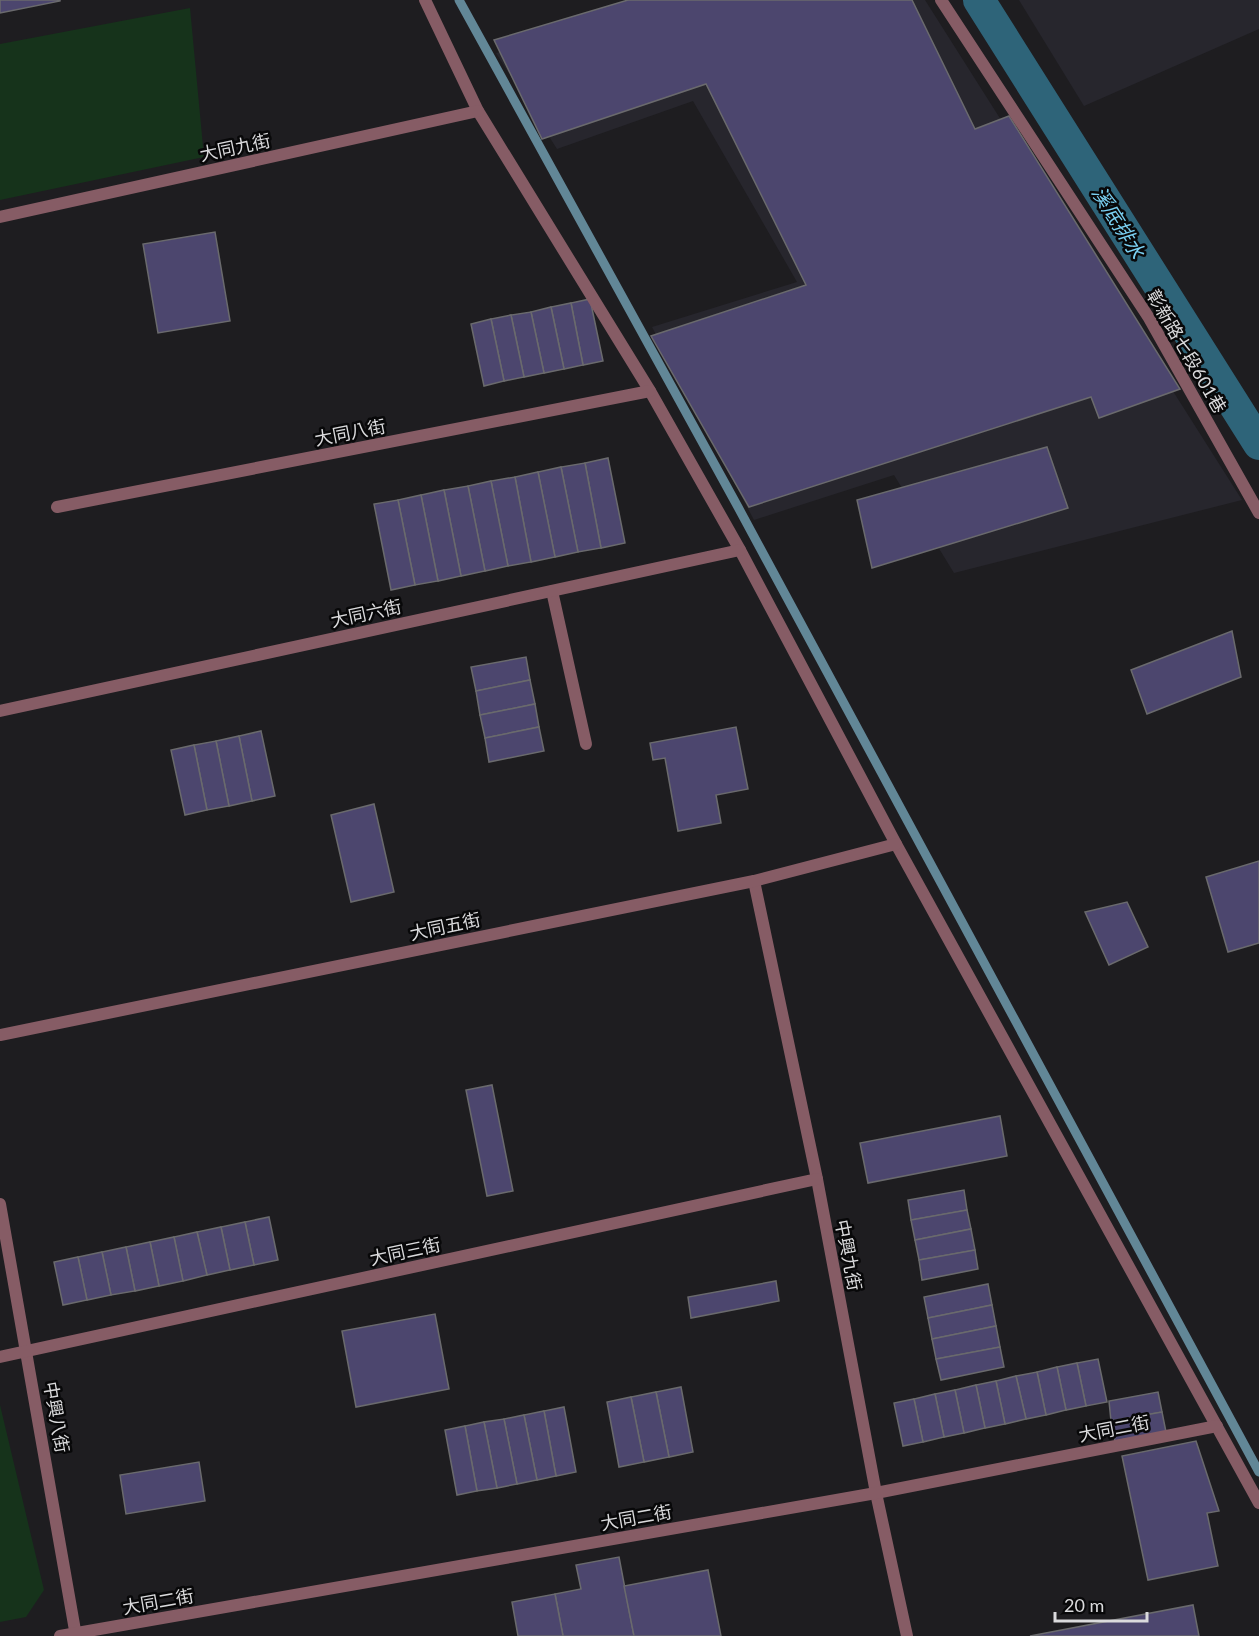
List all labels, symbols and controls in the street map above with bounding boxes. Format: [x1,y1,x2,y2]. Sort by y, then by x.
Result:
street label: 大同九街 [197,129,273,165]
water label: 溪底排水 [1088,182,1151,263]
street label: 彰新路七段601巷 [1143,285,1231,417]
street label: 大同八街 [313,414,387,450]
street label: 大同六街 [328,595,404,631]
street label: 大同五街 [407,908,483,944]
street label: 中興九街 [831,1218,867,1292]
street label: 大同三街 [367,1233,443,1269]
street label: 中興八街 [40,1380,74,1454]
street label: 大同二街 [1077,1410,1151,1446]
street label: 大同二街 [599,1500,673,1534]
street label: 大同二街 [121,1584,195,1618]
scale bar [1055,1585,1146,1623]
text: 20 m [1064,1594,1104,1616]

